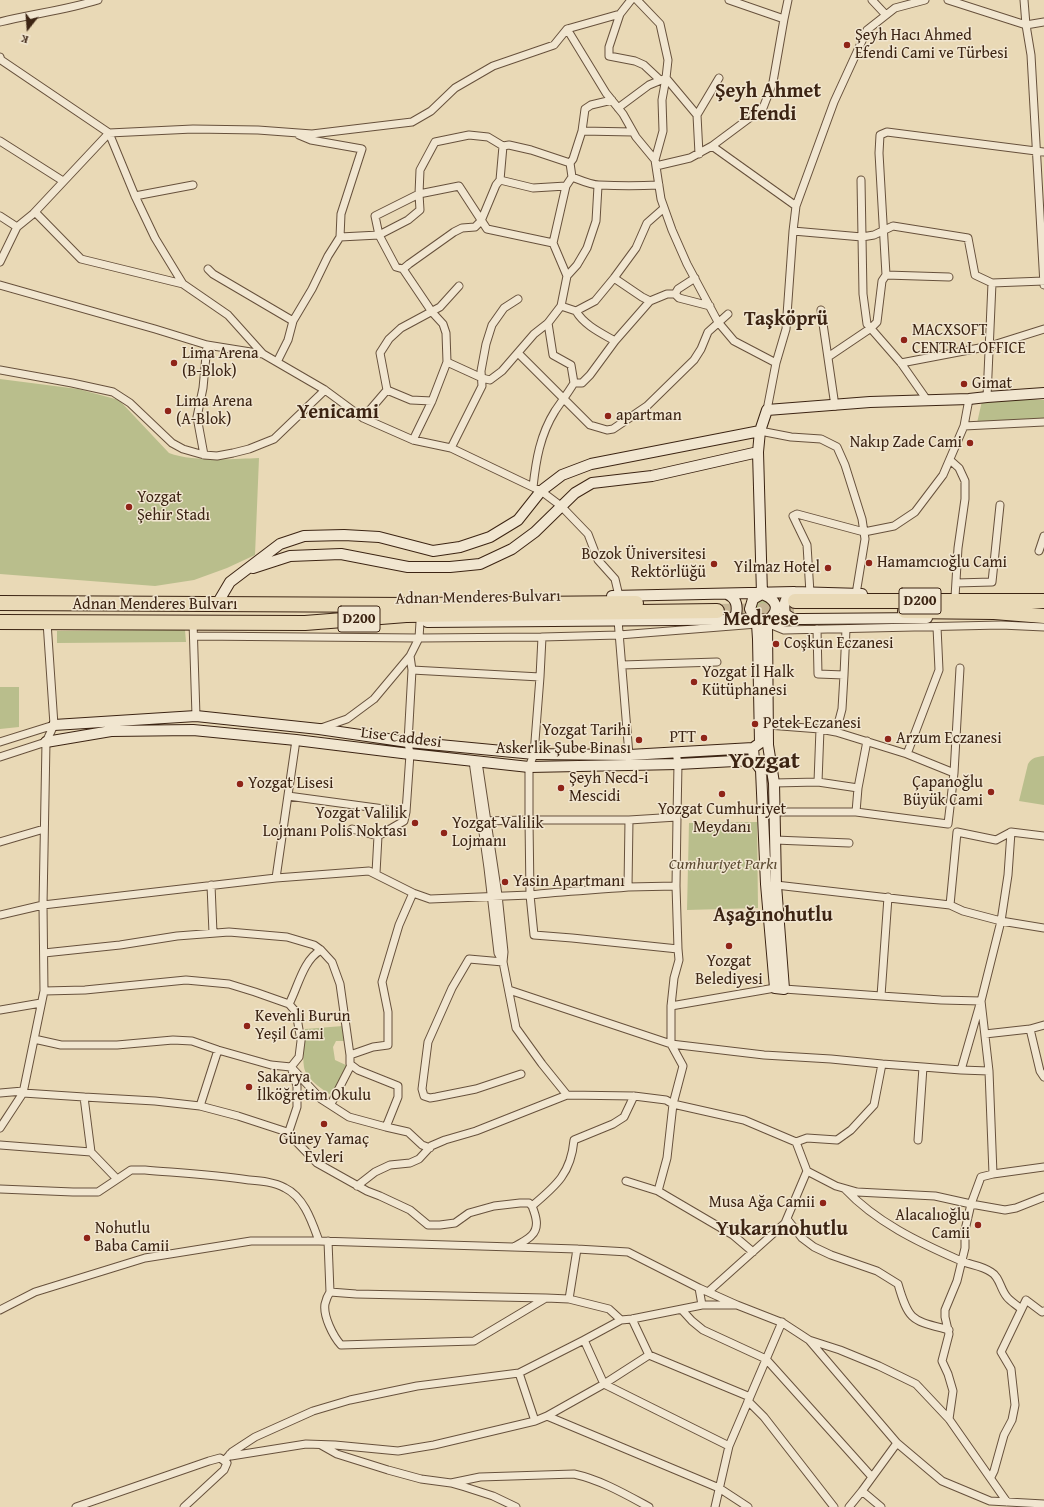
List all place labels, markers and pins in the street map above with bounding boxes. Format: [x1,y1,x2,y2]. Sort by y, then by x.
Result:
place label: Şeyh Hacı Ahmed Efendi Cami ve Türbesi [855,26,1008,64]
marker: Şeyh Hacı Ahmed Efendi Cami ve Türbesi [842,40,852,50]
place label: MACXSOFT CENTRAL OFFICE [912,321,1025,359]
marker: MACXSOFT CENTRAL OFFICE [899,335,909,345]
place label: Lima Arena (B-Blok) [182,344,259,382]
marker: Lima Arena (B-Blok) [169,358,179,368]
place label: Gimat [972,374,1012,394]
marker: Gimat [959,379,969,389]
place label: Lima Arena (A-Blok) [176,392,253,430]
marker: Lima Arena (A-Blok) [163,406,173,416]
place label: apartman [616,406,682,426]
marker: apartman [603,411,613,421]
place label: Nakıp Zade Cami [850,433,962,453]
marker: Nakıp Zade Cami [965,438,975,448]
place label: Yozgat Şehir Stadı [137,488,210,526]
marker: Yozgat Şehir Stadı [124,502,134,512]
place label: Bozok Üniversitesi Rektörlüğü [581,545,706,583]
place label: Hamamcıoğlu Cami [877,553,1007,573]
place label: Yilmaz Hotel [734,558,820,578]
marker: Hamamcıoğlu Cami [864,558,874,568]
marker: Bozok Üniversitesi Rektörlüğü [709,559,719,569]
marker: Yilmaz Hotel [823,563,833,573]
place label: Coşkun Eczanesi [784,634,894,654]
marker: Coşkun Eczanesi [771,639,781,649]
place label: Yozgat İl Halk Kütüphanesi [702,663,794,701]
marker: Yozgat İl Halk Kütüphanesi [689,677,699,687]
place label: Petek Eczanesi [763,714,861,734]
marker: Petek Eczanesi [750,719,760,729]
place label: Yozgat Tarihi Askerlik Şube Binası [496,721,631,759]
place label: PTT [669,728,696,748]
place label: Arzum Eczanesi [896,729,1002,749]
marker: PTT [699,733,709,743]
marker: Arzum Eczanesi [883,734,893,744]
marker: Yozgat Tarihi Askerlik Şube Binası [634,735,644,745]
place label: Şeyh Necd-i Mescidi [569,769,648,807]
place label: Çapanoğlu Büyük Cami [903,773,983,811]
place label: Yozgat Lisesi [248,774,334,794]
marker: Yozgat Lisesi [235,779,245,789]
marker: Şeyh Necd-i Mescidi [556,783,566,793]
marker: Çapanoğlu Büyük Cami [986,787,996,797]
marker: Yozgat Cumhuriyet Meydanı [717,789,727,799]
place label: Yozgat Cumhuriyet Meydanı [658,800,786,838]
place label: Yozgat Valilik Lojmanı Polis Noktası [263,804,407,842]
place label: Yozgat Valilik Lojmanı [452,814,544,852]
marker: Yozgat Valilik Lojmanı Polis Noktası [410,818,420,828]
marker: Yozgat Valilik Lojmanı [439,828,449,838]
place label: Yasin Apartmanı [513,872,625,892]
marker: Yasin Apartmanı [500,877,510,887]
marker: Yozgat Belediyesi [724,941,734,951]
place label: Yozgat Belediyesi [695,952,763,990]
place label: Kevenli Burun Yeşil Cami [255,1007,351,1045]
marker: Kevenli Burun Yeşil Cami [242,1021,252,1031]
place label: Sakarya İlköğretim Okulu [257,1068,371,1106]
marker: Sakarya İlköğretim Okulu [244,1082,254,1092]
marker: Güney Yamaç Evleri [319,1119,329,1129]
place label: Güney Yamaç Evleri [279,1130,369,1168]
place label: Musa Ağa Camii [709,1193,815,1213]
marker: Musa Ağa Camii [818,1198,828,1208]
place label: Alacalıoğlu Camii [895,1206,970,1244]
place label: Nohutlu Baba Camii [95,1219,169,1257]
marker: Alacalıoğlu Camii [973,1220,983,1230]
marker: Nohutlu Baba Camii [82,1233,92,1243]

